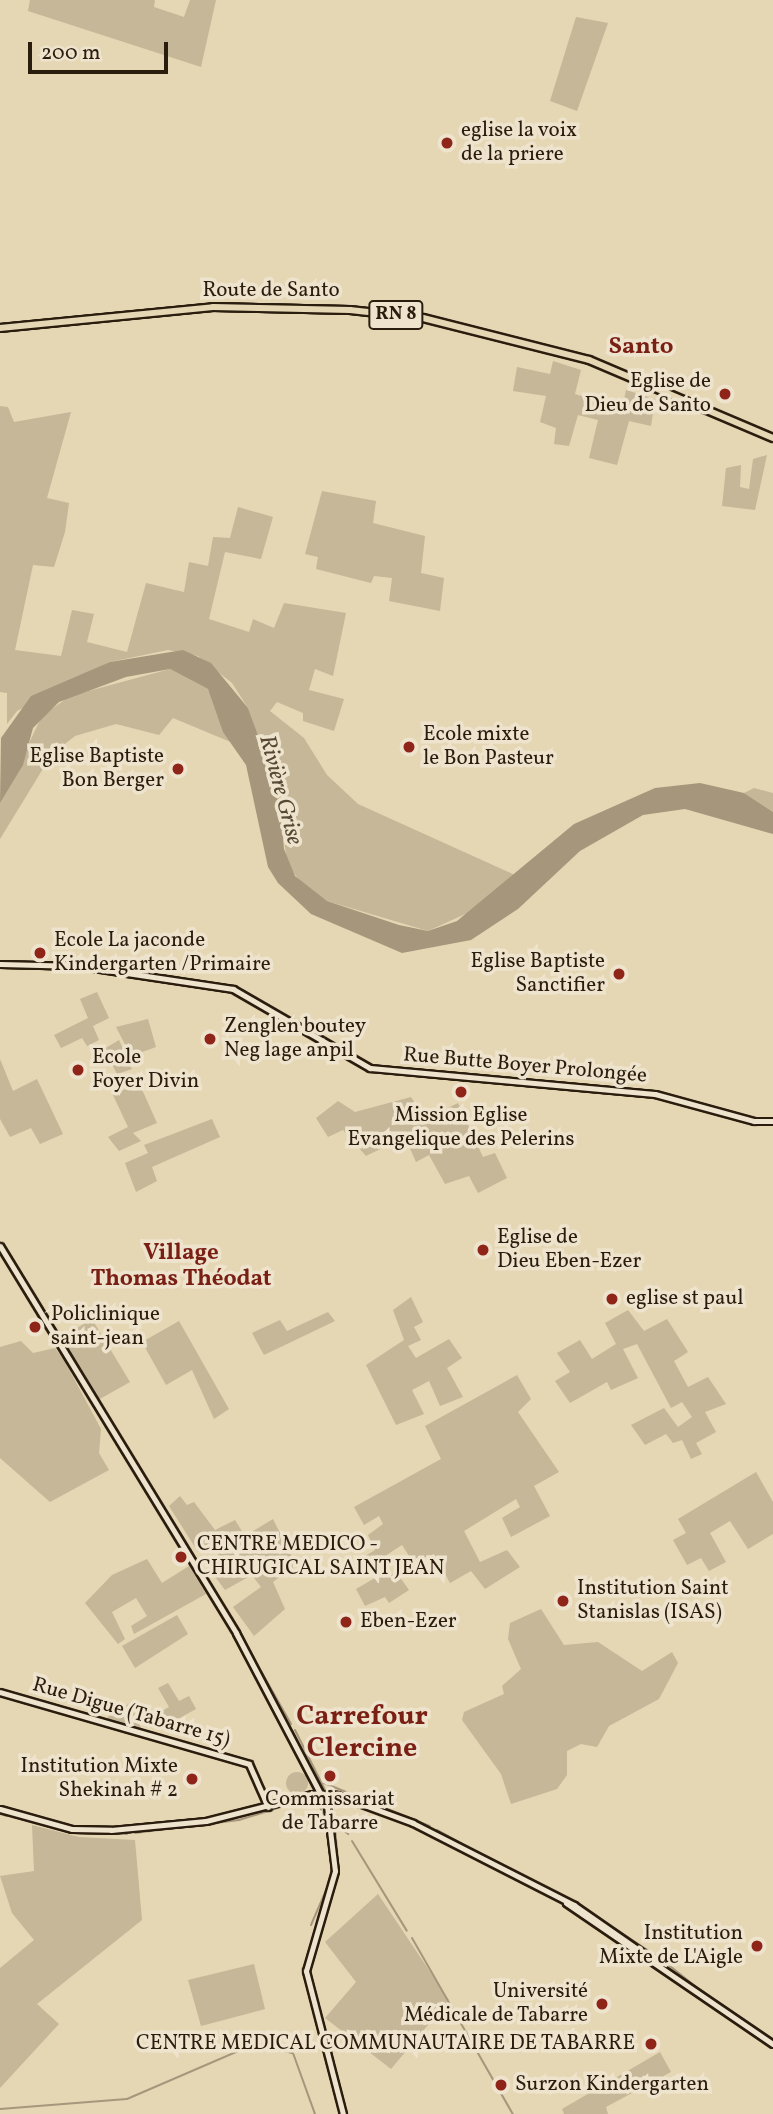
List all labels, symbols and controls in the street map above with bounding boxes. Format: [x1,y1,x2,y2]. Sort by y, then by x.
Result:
scale bar [32,28,172,72]
text: 200 m [41,39,101,68]
place label: eglise la voix de la priere [461,118,578,168]
marker: eglise la voix de la priere [439,135,455,151]
street label: Route de Santo [202,278,340,304]
road number: RN 8 [368,300,424,330]
district label: Santo [609,334,673,362]
place label: Eglise de Dieu de Santo [584,369,711,419]
marker: Eglise de Dieu de Santo [717,386,733,402]
place label: Ecole mixte le Bon Pasteur [423,722,554,772]
water label: Rivière Grise [252,732,308,848]
marker: Ecole mixte le Bon Pasteur [401,739,417,755]
place label: Eglise Baptiste Bon Berger [30,744,164,794]
marker: Eglise Baptiste Bon Berger [170,761,186,777]
place label: Ecole La jaconde Kindergarten /Primaire [54,928,271,978]
marker: Ecole La jaconde Kindergarten /Primaire [32,945,48,961]
place label: Eglise Baptiste Sanctifier [471,949,605,999]
marker: Eglise Baptiste Sanctifier [611,966,627,982]
place label: Zenglen boutey Neg lage anpil [224,1014,366,1064]
marker: Zenglen boutey Neg lage anpil [202,1031,218,1047]
street label: Rue Butte Boyer Prolongée [402,1043,648,1089]
place label: Ecole Foyer Divin [92,1045,199,1095]
marker: Ecole Foyer Divin [70,1062,86,1078]
marker: Mission Eglise Evangelique des Pelerins [453,1084,469,1100]
place label: Mission Eglise Evangelique des Pelerins [347,1103,575,1153]
place label: Eglise de Dieu Eben-Ezer [497,1225,641,1275]
district label: Village Thomas Théodat [90,1239,272,1293]
marker: Eglise de Dieu Eben-Ezer [475,1242,491,1258]
place label: eglise st paul [626,1286,744,1312]
marker: eglise st paul [604,1291,620,1307]
place label: Policlinique saint-jean [51,1302,160,1352]
marker: Policlinique saint-jean [25,1317,45,1337]
place label: CENTRE MEDICO - CHIRUGICAL SAINT JEAN [197,1532,445,1582]
marker: CENTRE MEDICO - CHIRUGICAL SAINT JEAN [171,1547,191,1567]
place label: Institution Saint Stanislas (ISAS) [577,1576,729,1626]
marker: Institution Saint Stanislas (ISAS) [555,1593,571,1609]
place label: Eben-Ezer [360,1609,457,1635]
marker: Eben-Ezer [338,1614,354,1630]
street label: Rue Digue (Tabarre 15) [29,1673,233,1753]
district label: Carrefour Clercine [296,1700,428,1766]
place label: Institution Mixte Shekinah # 2 [21,1754,178,1804]
marker: Commissariat de Tabarre [322,1768,338,1784]
marker: Institution Mixte Shekinah # 2 [184,1771,200,1787]
place label: Commissariat de Tabarre [265,1787,395,1837]
place label: Institution Mixte de L'Aigle [599,1921,743,1971]
marker: Institution Mixte de L'Aigle [749,1938,765,1954]
place label: Université Médicale de Tabarre [403,1979,588,2029]
marker: Université Médicale de Tabarre [594,1996,610,2012]
place label: CENTRE MEDICAL COMMUNAUTAIRE DE TABARRE [135,2031,635,2057]
marker: CENTRE MEDICAL COMMUNAUTAIRE DE TABARRE [641,2034,661,2054]
place label: Surzon Kindergarten [515,2072,709,2098]
marker: Surzon Kindergarten [493,2077,509,2093]

